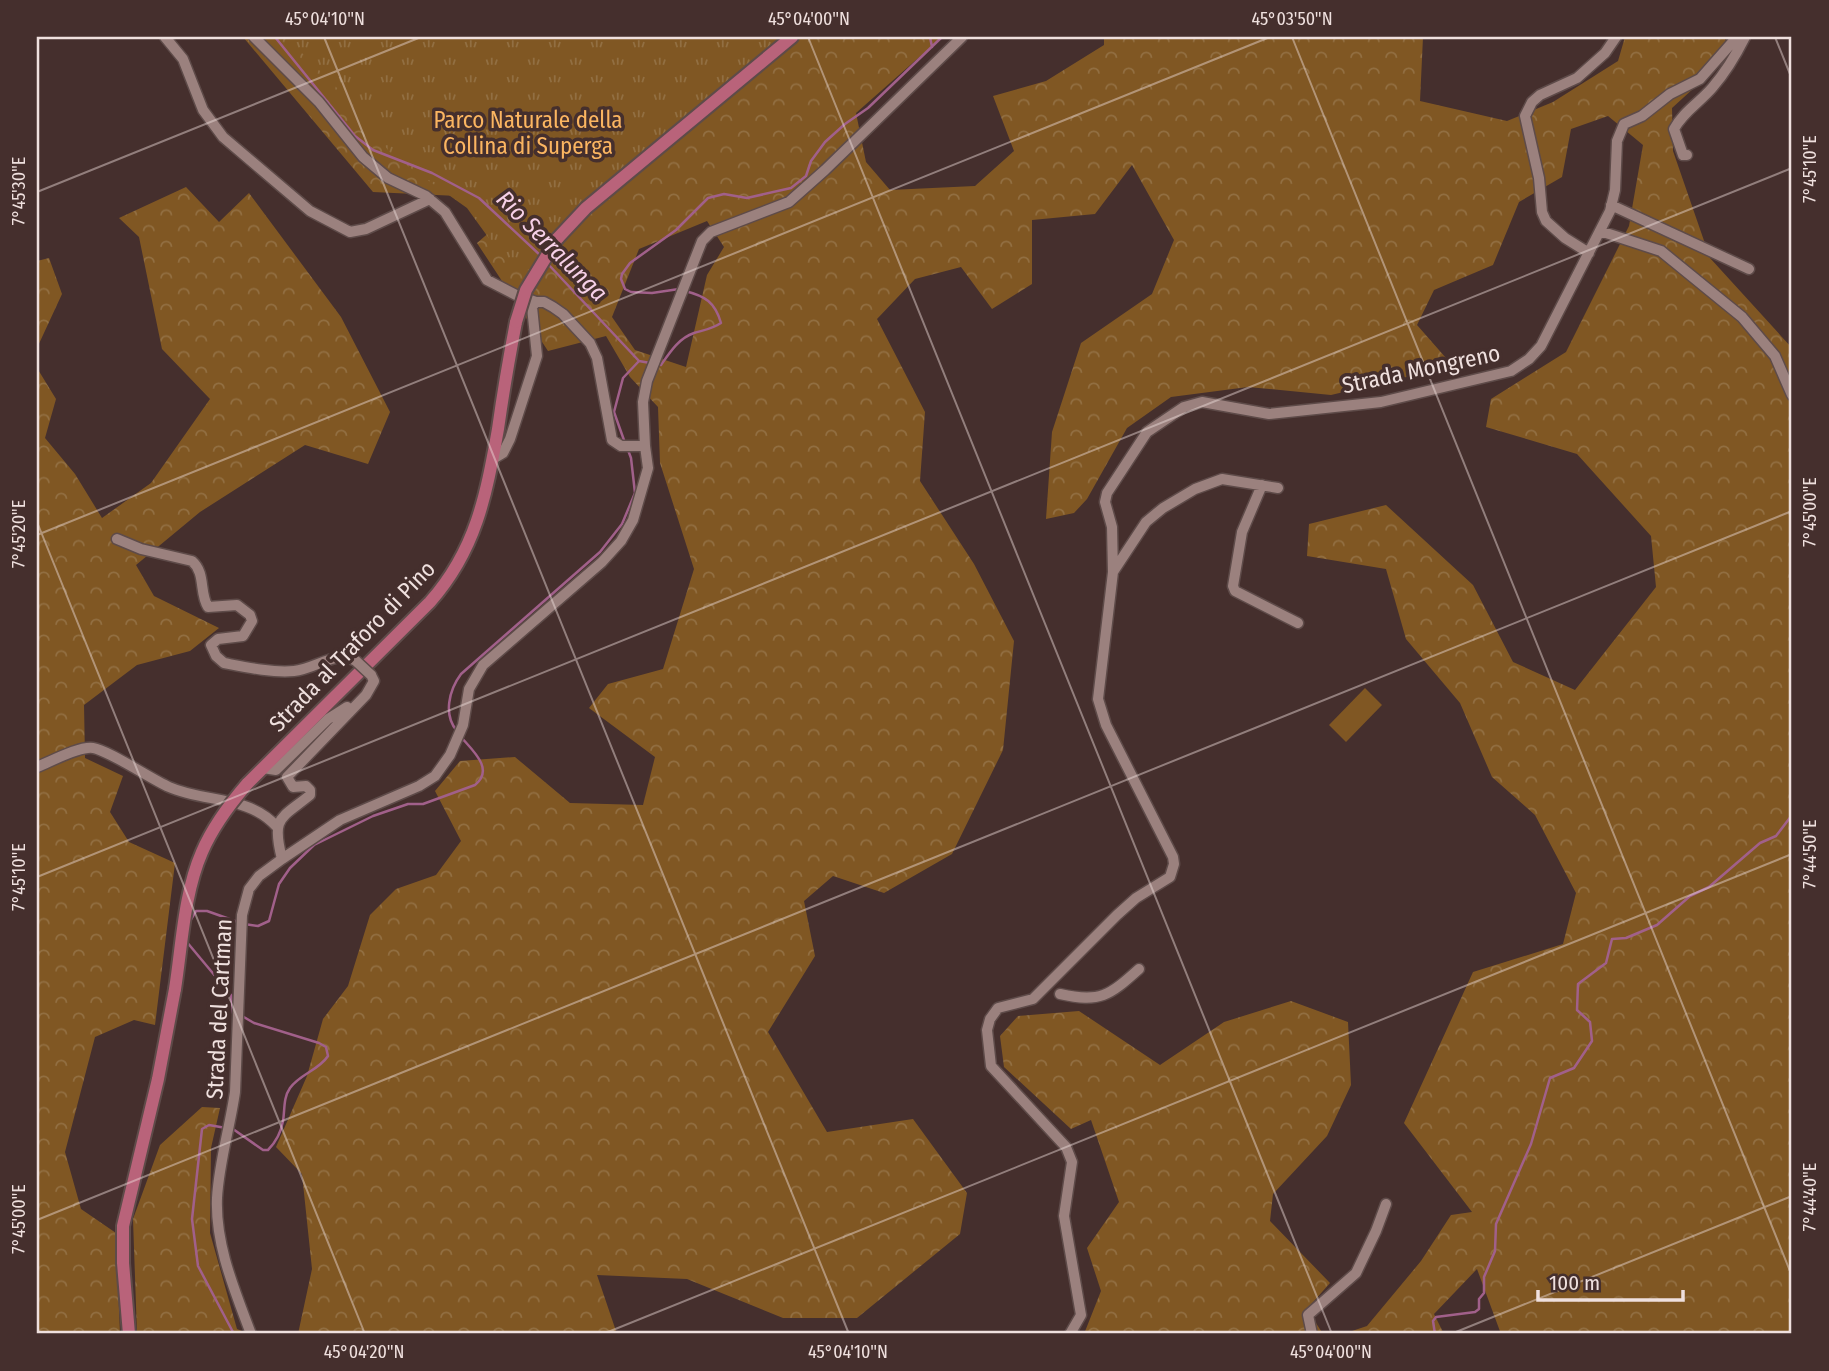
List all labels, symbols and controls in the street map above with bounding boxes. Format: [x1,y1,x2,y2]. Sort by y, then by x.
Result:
text: 45°04'10"N [285,8,365,30]
text: 45°04'00"N [768,8,850,30]
text: 45°03'50"N [1251,8,1333,30]
park label: Parco Naturale della Collina di Superga [433,106,623,160]
text: 7°45'10"E [1799,135,1821,203]
text: 7°45'30"E [8,157,30,225]
water label: Rio Serralunga [491,185,613,307]
street label: Strada Mongreno [1339,339,1503,399]
text: 7°45'00"E [1799,477,1821,547]
text: 7°45'20"E [8,500,30,568]
street label: Strada al Traforo di Pino [263,555,441,737]
text: 7°44'50"E [1799,820,1821,888]
text: 7°45'10"E [8,843,30,911]
street label: Strada del Cartman [200,918,238,1100]
text: 7°44'40"E [1799,1163,1821,1231]
text: 7°45'00"E [8,1184,30,1254]
scale bar [1538,1259,1684,1303]
text: 100 m [1549,1270,1600,1296]
text: 45°04'20"N [324,1341,404,1363]
text: 45°04'10"N [808,1341,888,1363]
text: 45°04'00"N [1290,1341,1372,1363]

